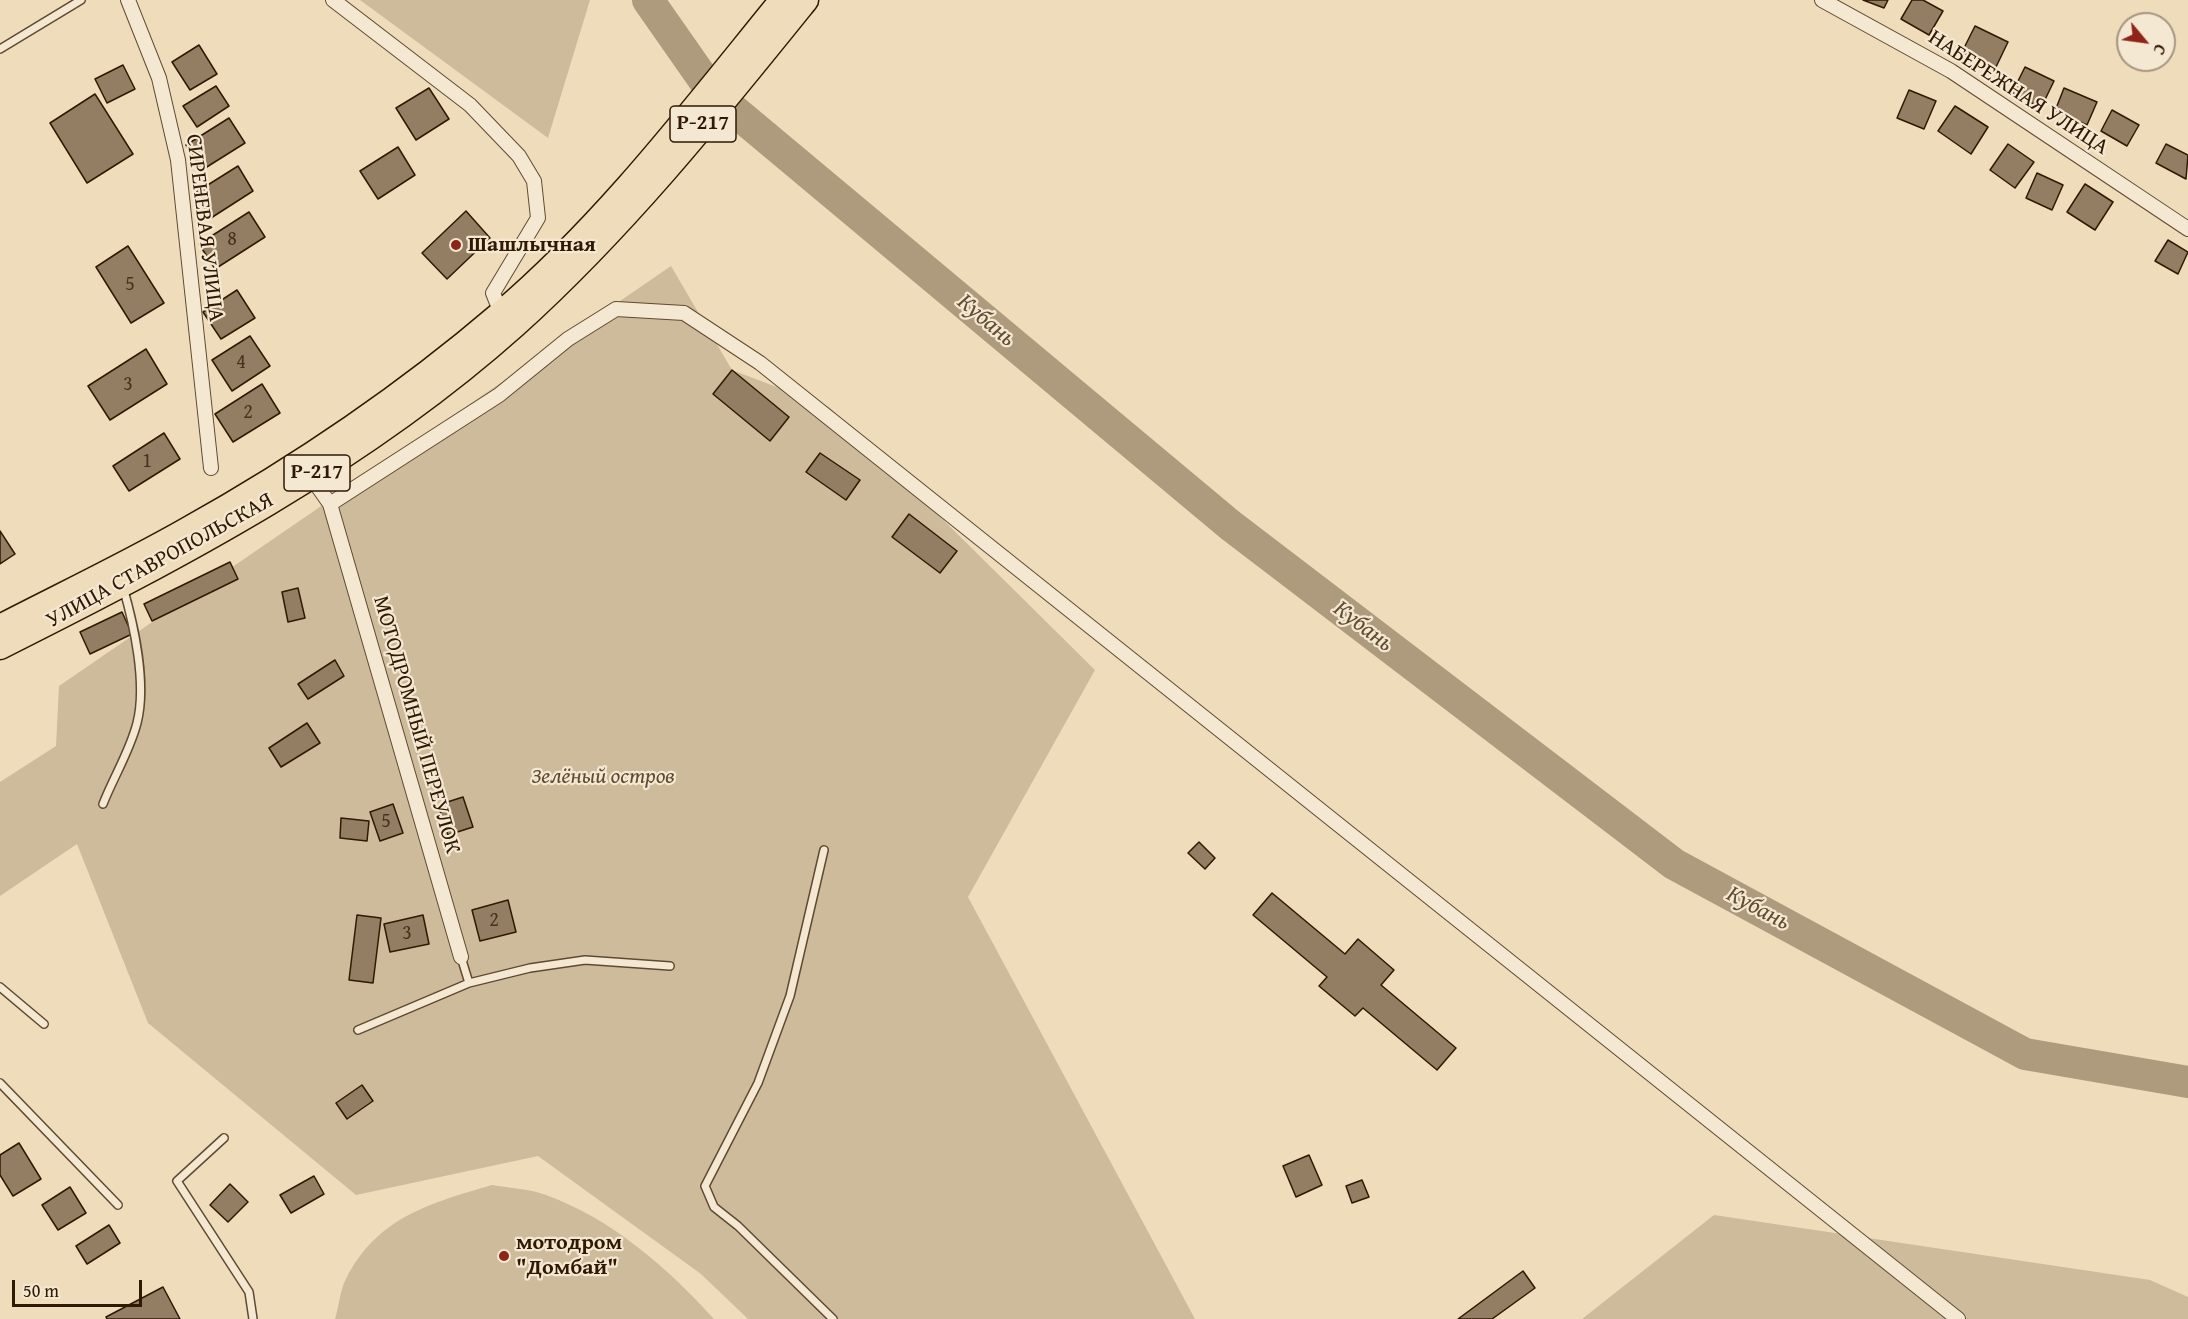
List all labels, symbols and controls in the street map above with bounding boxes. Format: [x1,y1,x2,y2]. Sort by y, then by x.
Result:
north arrow [2116,12,2176,72]
street label: НАБЕРЕЖНАЯ УЛИЦА [1923,25,2113,161]
text: С [2147,40,2173,60]
road number: Р-217 [670,106,736,142]
street label: СИРЕНЕВАЯ УЛИЦА [179,133,229,323]
house number: 8 [227,228,237,252]
place label: Шашлычная [468,232,596,258]
marker: Шашлычная [449,238,463,252]
house number: 5 [125,273,135,297]
water label: Кубань [951,288,1021,354]
house number: 4 [236,351,246,375]
house number: 3 [123,373,133,397]
house number: 2 [243,401,253,425]
house number: 1 [142,450,152,474]
road number: Р-217 [284,455,350,491]
street label: УЛИЦА СТАВРОПОЛЬСКАЯ [42,488,278,634]
street label: МОТОДРОМНЫЙ ПЕРЕУЛОК [367,593,465,857]
water label: Кубань [1327,595,1399,659]
park label: Зелёный остров [531,764,675,790]
house number: 5 [381,810,391,834]
water label: Кубань [1721,880,1795,938]
house number: 2 [489,909,499,933]
house number: 3 [402,922,412,946]
place label: мотодром "Домбай" [516,1230,622,1282]
marker: мотодром "Домбай" [497,1249,511,1263]
scale bar [15,1268,146,1306]
text: 50 m [23,1277,59,1304]

